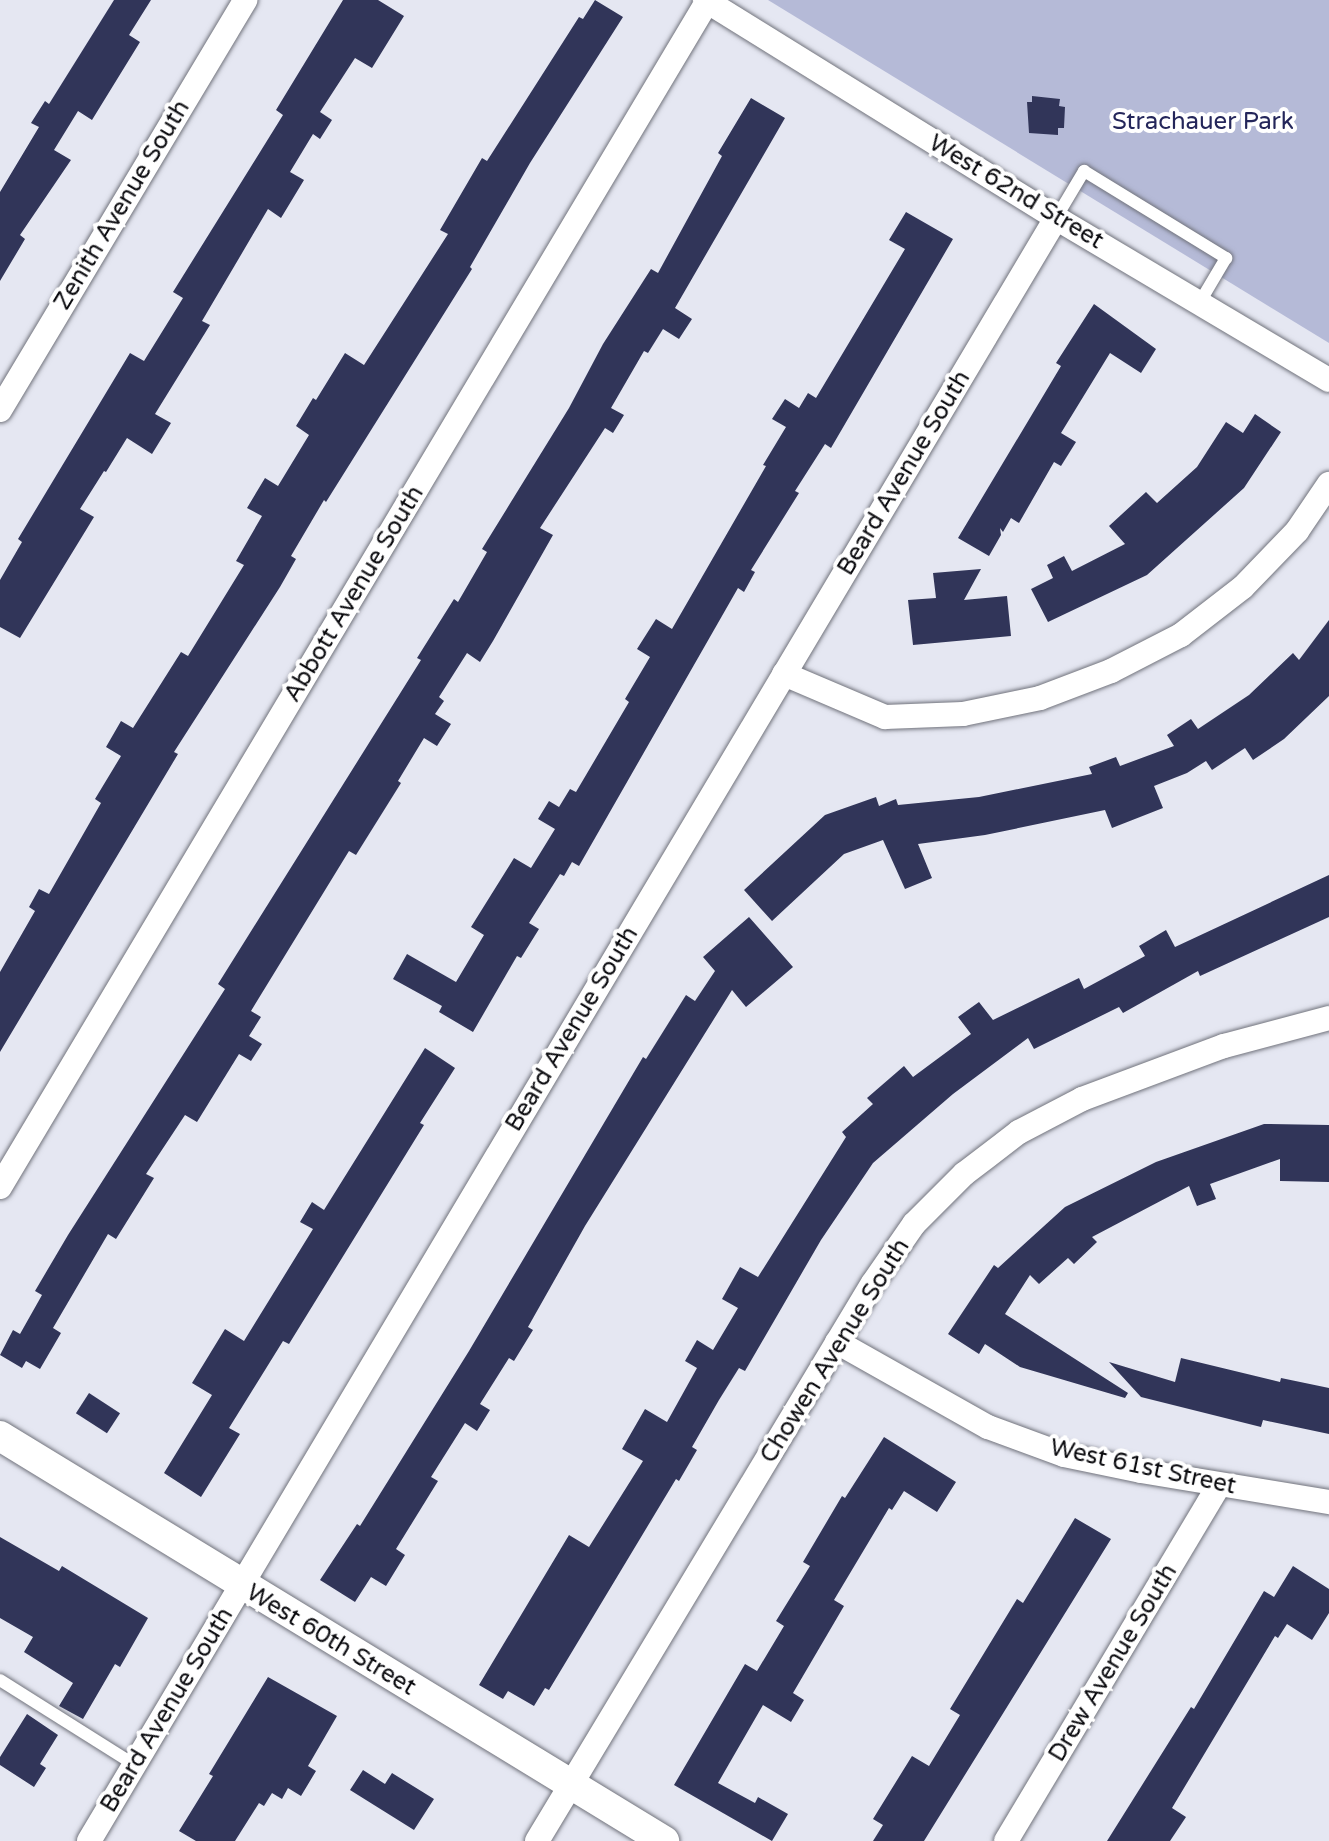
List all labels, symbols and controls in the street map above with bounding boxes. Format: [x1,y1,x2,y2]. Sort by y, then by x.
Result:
street label: Zenith Avenue South [48,95,196,315]
park label: Strachauer Park [1112,108,1294,136]
street label: West 62nd Street [924,129,1108,255]
street label: Beard Avenue South [831,365,977,581]
street label: Abbott Avenue South [278,481,430,707]
street label: Beard Avenue South [499,921,645,1137]
street label: Chowen Avenue South [754,1234,916,1468]
street label: West 61st Street [1047,1433,1239,1501]
street label: Drew Avenue South [1043,1559,1183,1767]
street label: West 60th Street [241,1578,421,1702]
street label: Beard Avenue South [94,1602,240,1818]

